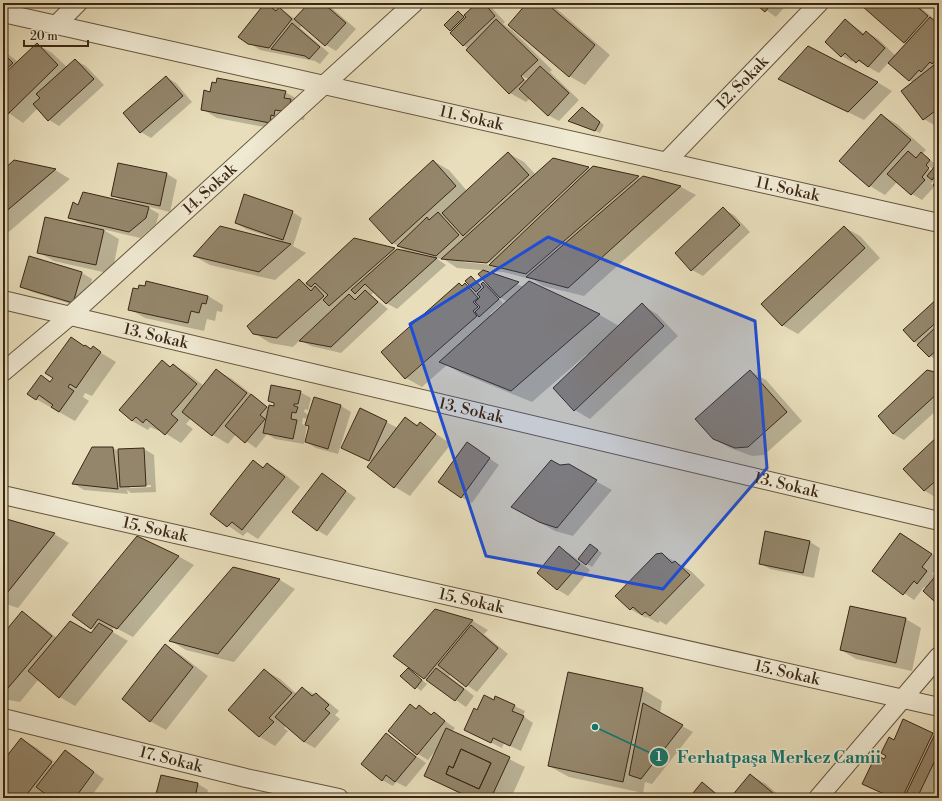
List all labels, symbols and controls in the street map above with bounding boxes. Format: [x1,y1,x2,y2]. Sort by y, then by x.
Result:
scale bar [24,22,88,48]
text: 20 m [30,29,58,44]
street label: 12. Sokak [712,51,774,114]
street label: 11. Sokak [437,101,507,135]
street label: 14. Sokak [178,158,242,219]
street label: 11. Sokak [754,172,823,206]
street label: 13. Sokak [121,319,192,354]
street label: 13. Sokak [437,393,507,428]
street label: 13. Sokak [752,468,823,503]
street label: 15. Sokak [121,512,191,547]
street label: 15. Sokak [437,584,507,618]
street label: 15. Sokak [753,656,823,690]
street label: 17. Sokak [137,742,206,777]
callout: Ferhatpaşa Merkez Camii [649,742,889,771]
text: Ferhatpaşa Merkez Camii [677,747,881,769]
text: 1 [656,750,662,765]

